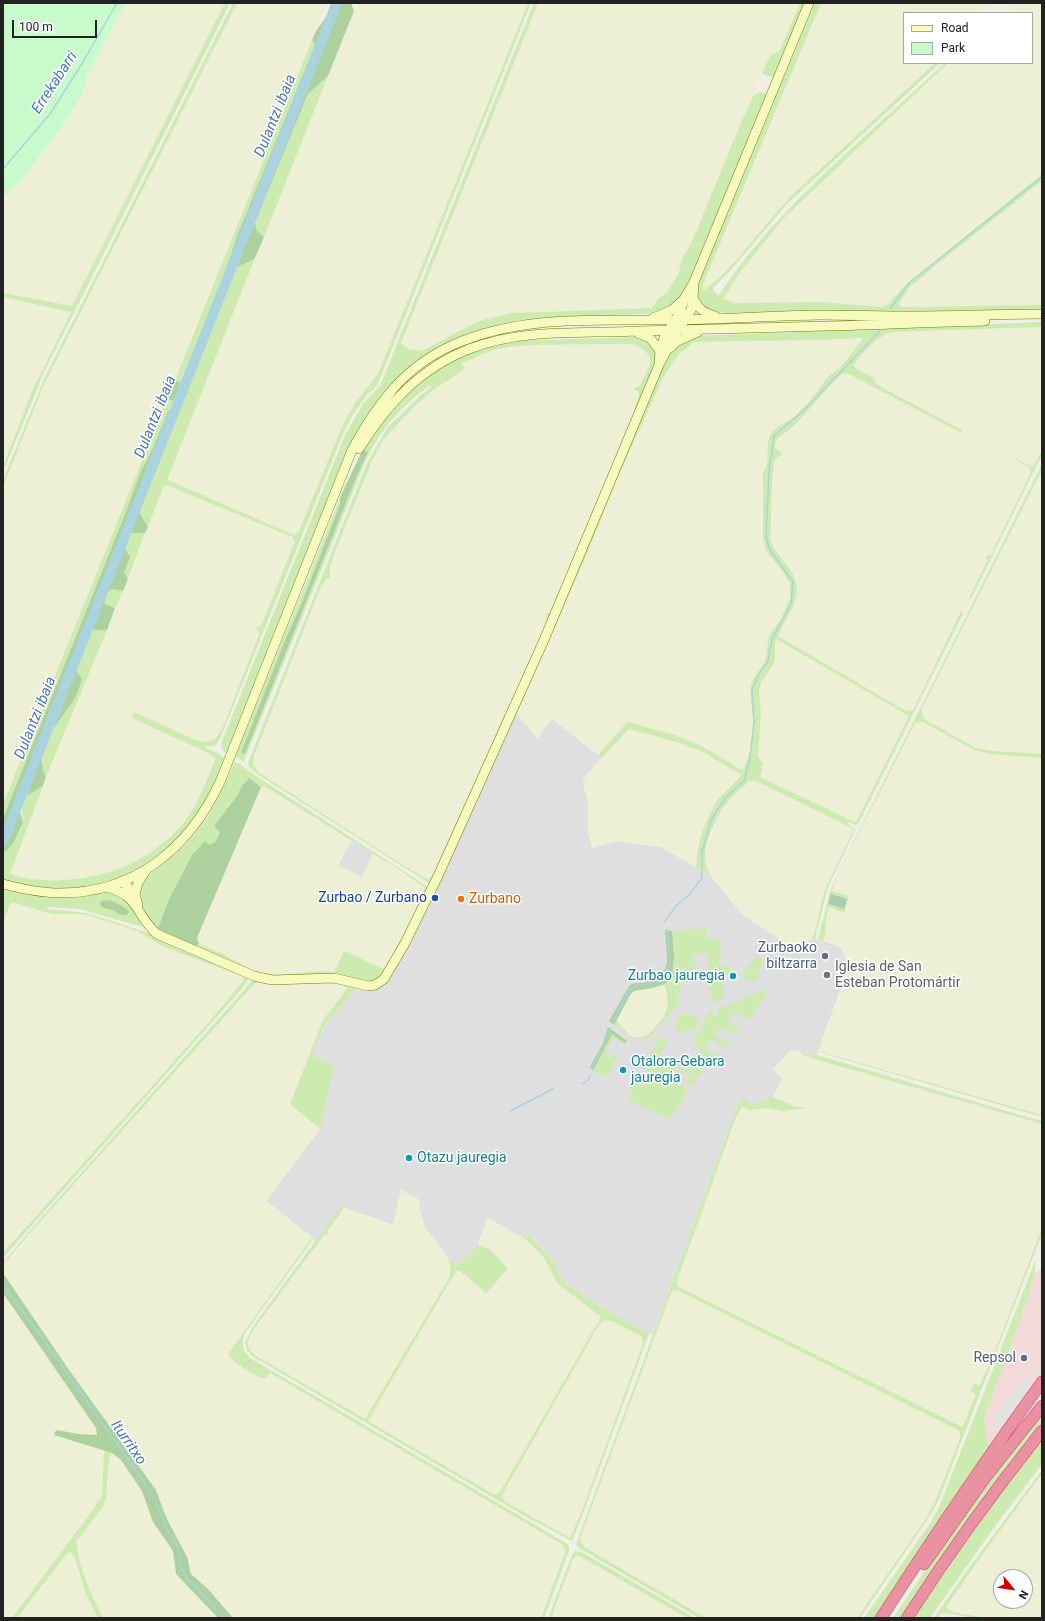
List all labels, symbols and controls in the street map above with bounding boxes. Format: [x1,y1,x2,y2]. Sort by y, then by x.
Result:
scale bar [14,12,99,38]
legend [903,12,1033,64]
text: 100 m [19,20,53,34]
text: Road [941,21,969,35]
text: Park [941,41,965,55]
water label: Errekabarri [28,49,82,117]
water label: Dulantzi ibaia [251,72,301,160]
water label: Dulantzi ibaia [131,373,181,461]
water label: Dulantzi ibaia [11,674,61,762]
place label: Zurbao / Zurbano [318,890,427,906]
place label: Zurbano [469,891,521,907]
marker: Zurbao / Zurbano [430,893,440,903]
marker: Zurbano [456,894,466,904]
place label: Zurbaoko biltzarra [758,940,817,972]
marker: Zurbaoko biltzarra [820,951,830,961]
place label: Iglesia de San Esteban Protomártir [835,959,960,992]
place label: Zurbao jauregia [628,968,725,984]
marker: Iglesia de San Esteban Protomártir [822,970,832,980]
marker: Zurbao jauregia [728,971,738,981]
place label: Otalora-Gebara jauregia [631,1054,725,1086]
marker: Otalora-Gebara jauregia [618,1065,628,1075]
place label: Otazu jauregia [417,1150,507,1166]
marker: Otazu jauregia [404,1153,414,1163]
place label: Repsol [973,1350,1016,1366]
marker: Repsol [1019,1353,1029,1363]
water label: Iturritxo [106,1417,150,1469]
north arrow [993,1569,1033,1609]
text: N [1015,1588,1031,1601]

